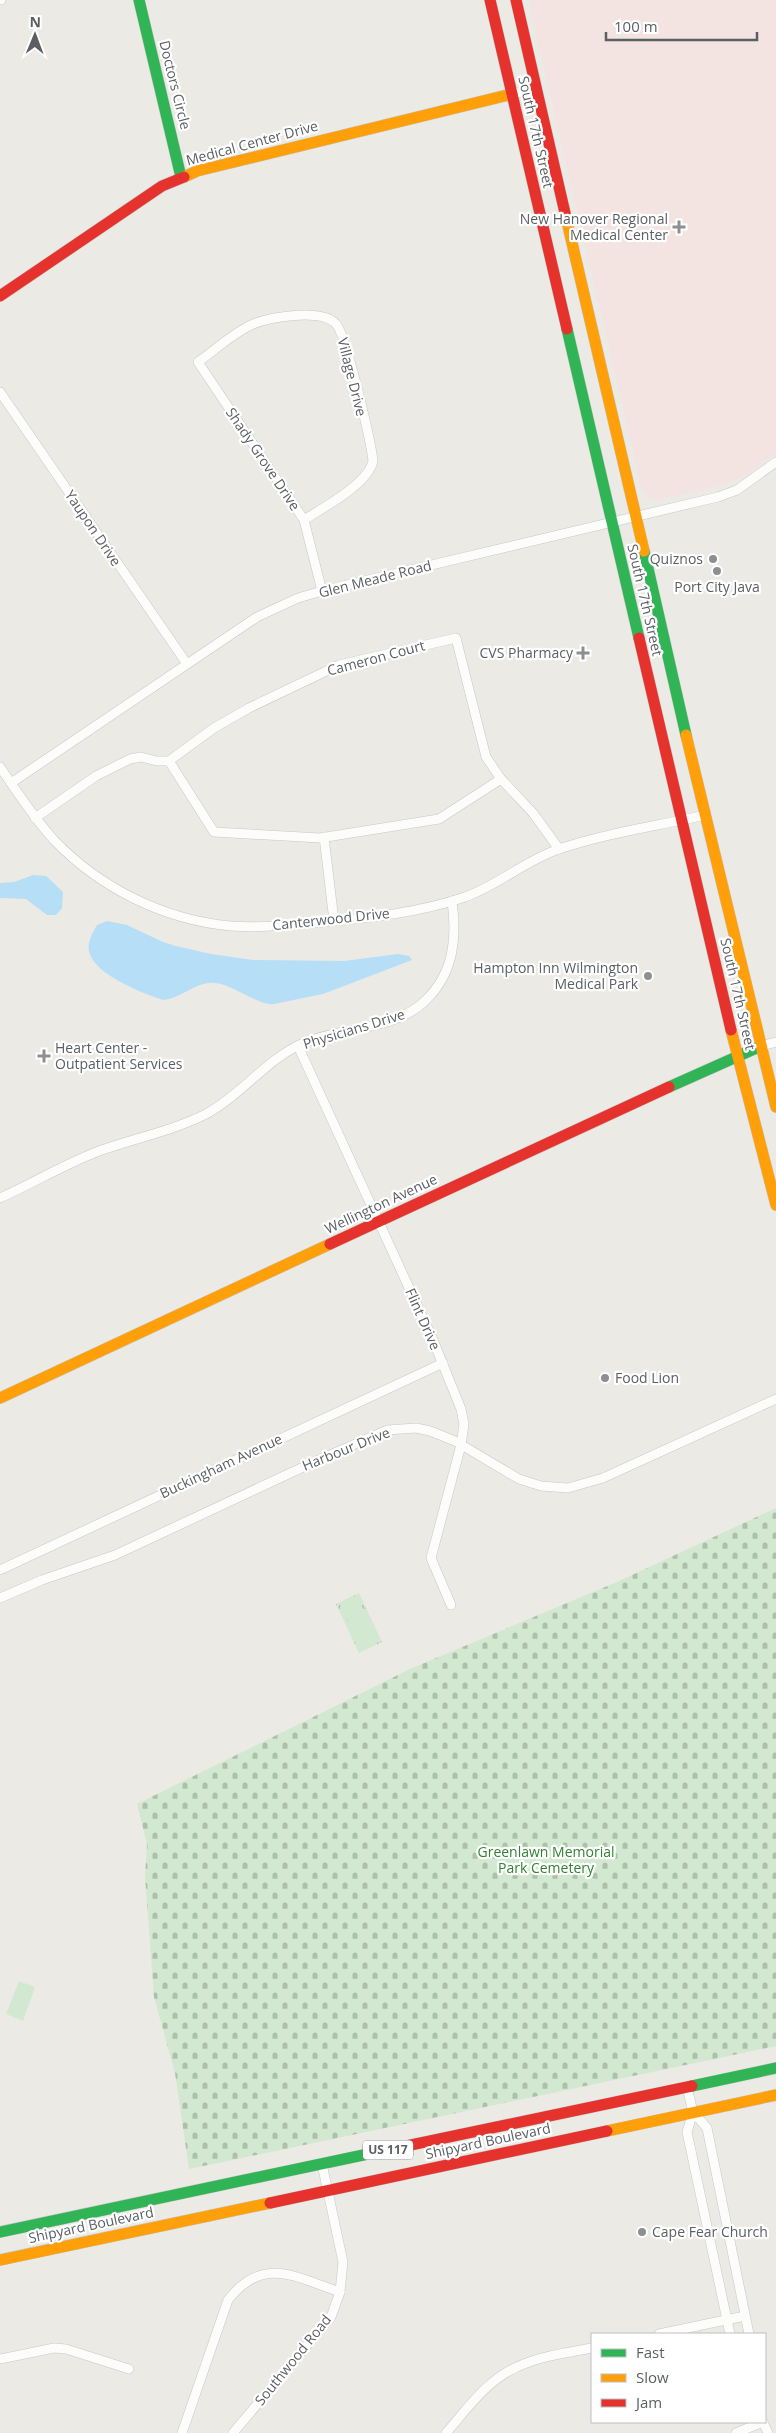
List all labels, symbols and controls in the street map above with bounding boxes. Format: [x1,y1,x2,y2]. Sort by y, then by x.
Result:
north arrow [10,10,60,60]
scale bar [606,10,757,42]
text: N [29,12,41,31]
text: 100 m [614,16,658,36]
street label: Doctors Circle [155,38,196,131]
street label: South 17th Street [514,74,559,190]
street label: Medical Center Drive [184,116,320,169]
place label: New Hanover Regional Medical Center [520,209,668,244]
marker: New Hanover Regional Medical Center [672,220,686,234]
street label: Village Drive [334,336,371,418]
street label: Shady Grove Drive [222,404,305,514]
street label: Yaupon Drive [61,486,126,569]
street label: South 17th Street [623,542,668,658]
place label: Quiznos [650,549,703,568]
marker: Quiznos [707,553,719,565]
street label: Glen Meade Road [317,555,433,602]
marker: Port City Java [711,565,723,577]
place label: Port City Java [674,577,760,596]
street label: Cameron Court [325,635,427,680]
place label: CVS Pharmacy [480,643,574,662]
marker: CVS Pharmacy [577,647,589,659]
street label: Canterwood Drive [271,903,391,934]
street label: South 17th Street [716,936,761,1052]
place label: Hampton Inn Wilmington Medical Park [473,958,639,993]
marker: Hampton Inn Wilmington Medical Park [642,970,654,982]
street label: Physicians Drive [301,1004,407,1053]
place label: Heart Center - Outpatient Services [55,1038,183,1073]
marker: Heart Center - Outpatient Services [37,1049,51,1063]
street label: Wellington Avenue [322,1169,440,1238]
street label: Flint Drive [401,1285,446,1353]
place label: Food Lion [615,1368,679,1387]
marker: Food Lion [599,1372,611,1384]
street label: Harbour Drive [299,1422,393,1475]
street label: Buckingham Avenue [156,1429,285,1502]
park label: Greenlawn Memorial Park Cemetery [478,1842,615,1877]
street label: Shipyard Boulevard [424,2118,552,2163]
road number: US 117 [363,2140,413,2160]
street label: Shipyard Boulevard [27,2202,155,2247]
place label: Cape Fear Church [652,2222,768,2241]
marker: Cape Fear Church [636,2226,648,2238]
street label: Southwood Road [250,2310,335,2409]
legend [591,2333,766,2423]
text: Fast [636,2342,665,2362]
text: Slow [636,2367,669,2387]
text: Jam [634,2392,662,2412]

